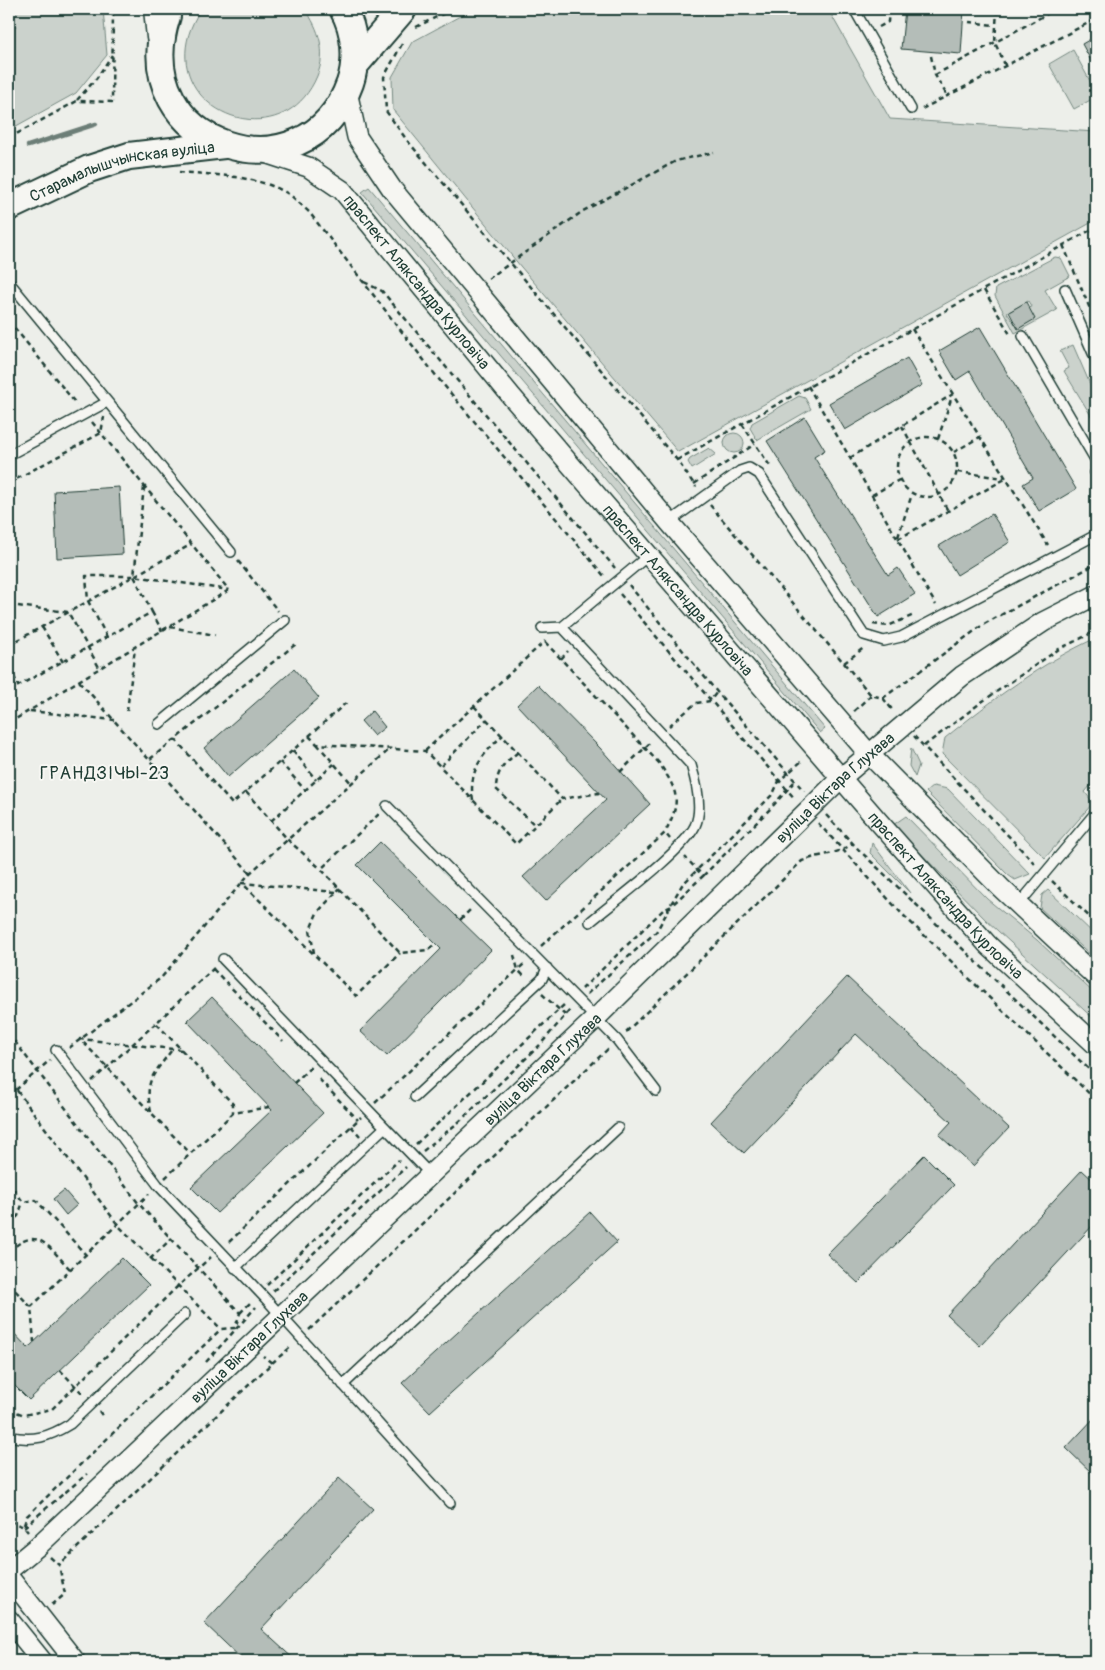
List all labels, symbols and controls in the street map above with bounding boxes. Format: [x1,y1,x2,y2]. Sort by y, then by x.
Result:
street label: Старамалышчынская вуліца [26,137,216,207]
street label: праспект Аляксандра Курловіча [339,191,494,374]
street label: праспект Аляксандра Курловіча [598,501,757,680]
street label: вуліца Віктара Глухава [772,728,899,848]
district label: ГРАНДЗІЧЫ-23 [40,762,170,785]
street label: праспект Аляксандра Курловіча [863,808,1027,984]
street label: вуліца Віктара Глухава [480,1009,606,1130]
street label: вуліца Віктара Глухава [186,1287,313,1408]

